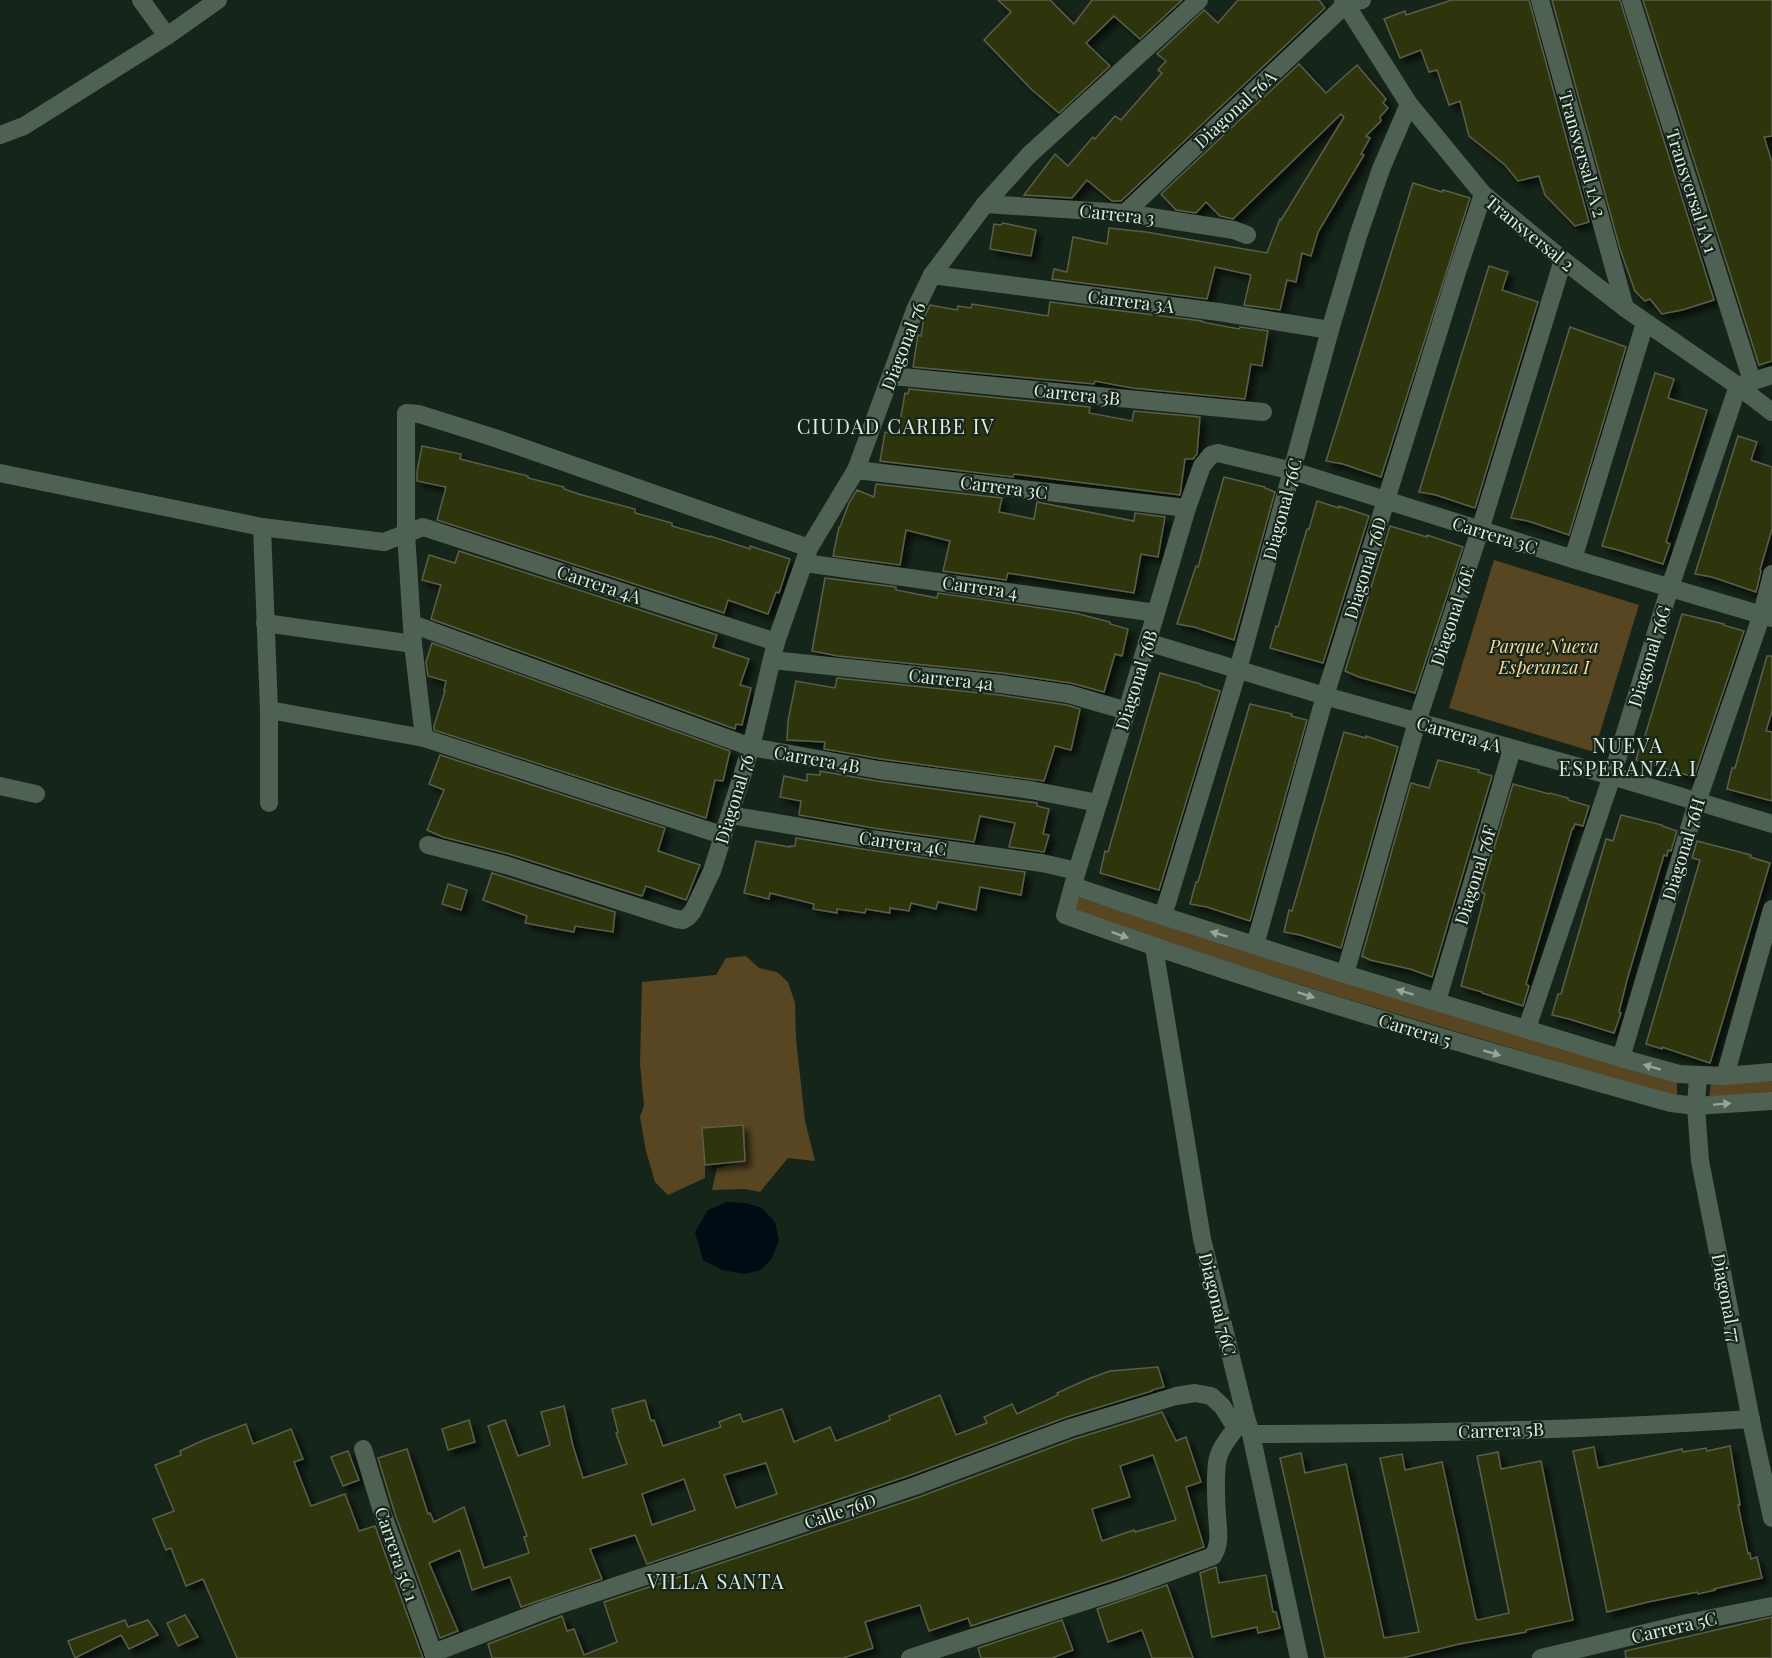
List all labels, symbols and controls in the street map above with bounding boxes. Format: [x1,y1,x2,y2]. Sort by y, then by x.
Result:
street label: Diagonal 76A [1189,64,1282,153]
street label: Transversal 1A 2 [1553,88,1613,220]
street label: Transversal 1A 1 [1661,126,1723,256]
street label: Transversal 2 [1480,190,1580,276]
street label: Carrera 3 [1078,198,1156,230]
street label: Carrera 3A [1086,284,1176,318]
street label: Diagonal 76 [875,299,931,393]
street label: Carrera 3B [1033,378,1121,410]
district label: CIUDAD CARIBE IV [797,412,995,439]
street label: Diagonal 76C [1257,455,1307,563]
street label: Carrera 3C [959,470,1049,504]
street label: Carrera 3C [1449,511,1541,559]
street label: Diagonal 76D [1338,514,1392,622]
street label: Carrera 4A [554,559,645,609]
street label: Diagonal 76E [1425,563,1479,669]
street label: Carrera 4 [941,570,1019,604]
street label: Diagonal 76G [1622,602,1676,710]
street label: Diagonal 76B [1109,627,1163,733]
park label: Parque Nueva Esperanza I [1488,634,1599,679]
street label: Carrera 4a [908,663,994,695]
street label: Carrera 4A [1414,710,1505,758]
district label: NUEVA ESPERANZA I [1559,731,1697,781]
street label: Carrera 4B [772,740,862,778]
street label: Diagonal 76 [709,751,759,847]
street label: Diagonal 76H [1656,795,1710,903]
street label: Diagonal 76F [1449,822,1501,928]
street label: Carrera 4C [858,825,948,861]
one-way arrow [1210,929,1228,938]
one-way arrow [1112,931,1130,941]
one-way arrow [1396,987,1414,996]
one-way arrow [1297,991,1315,1001]
street label: Carrera 5 [1376,1008,1454,1052]
one-way arrow [1483,1049,1501,1058]
one-way arrow [1643,1061,1661,1071]
one-way arrow [1713,1099,1732,1109]
street label: Diagonal 76C [1194,1250,1242,1358]
street label: Diagonal 77 [1707,1251,1748,1345]
street label: Carrera 5B [1458,1417,1544,1443]
street label: Calle 76D [801,1487,879,1535]
street label: Carrera 5C 1 [370,1504,424,1605]
district label: VILLA SANTA [646,1567,785,1594]
street label: Carrera 5C [1629,1605,1719,1649]

